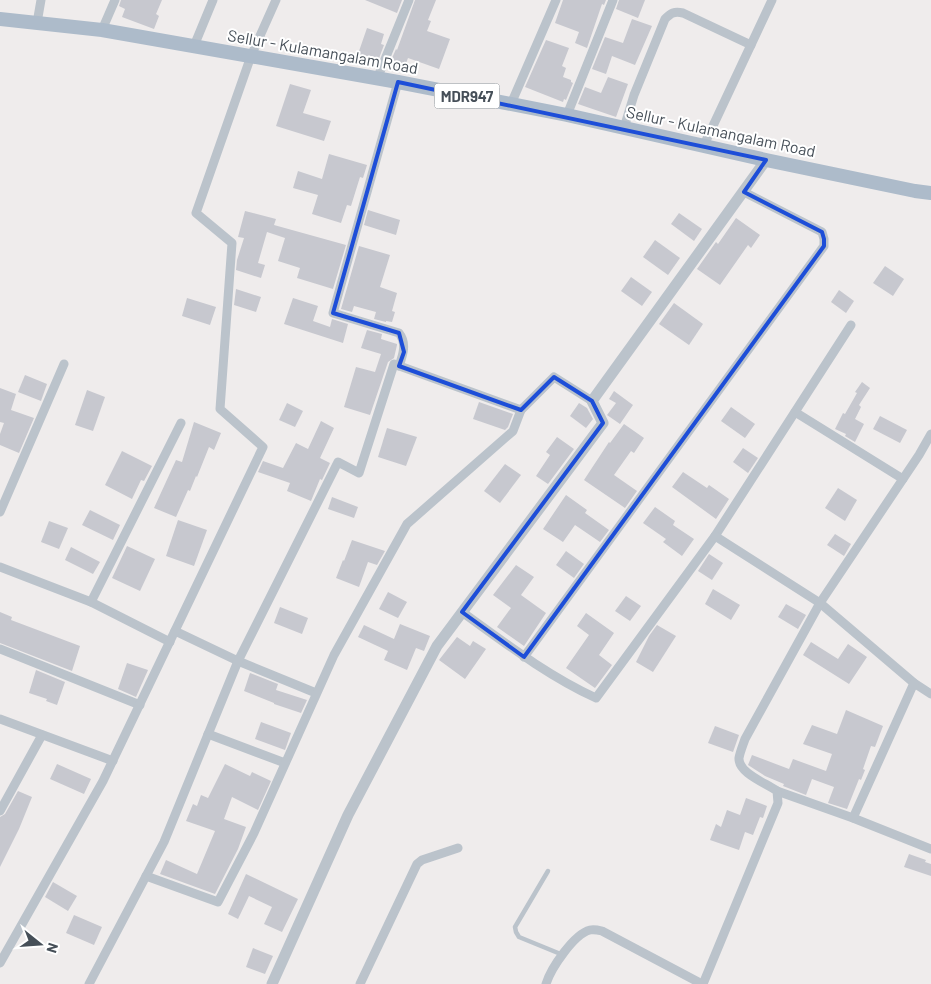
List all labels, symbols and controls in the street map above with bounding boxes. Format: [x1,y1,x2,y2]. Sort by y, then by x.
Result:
street label: Sellur - Kulamangalam Road [226,25,420,77]
road number: MDR947 [434,84,500,108]
street label: Sellur - Kulamangalam Road [625,102,817,160]
north arrow [15,919,65,969]
text: N [43,941,62,955]

